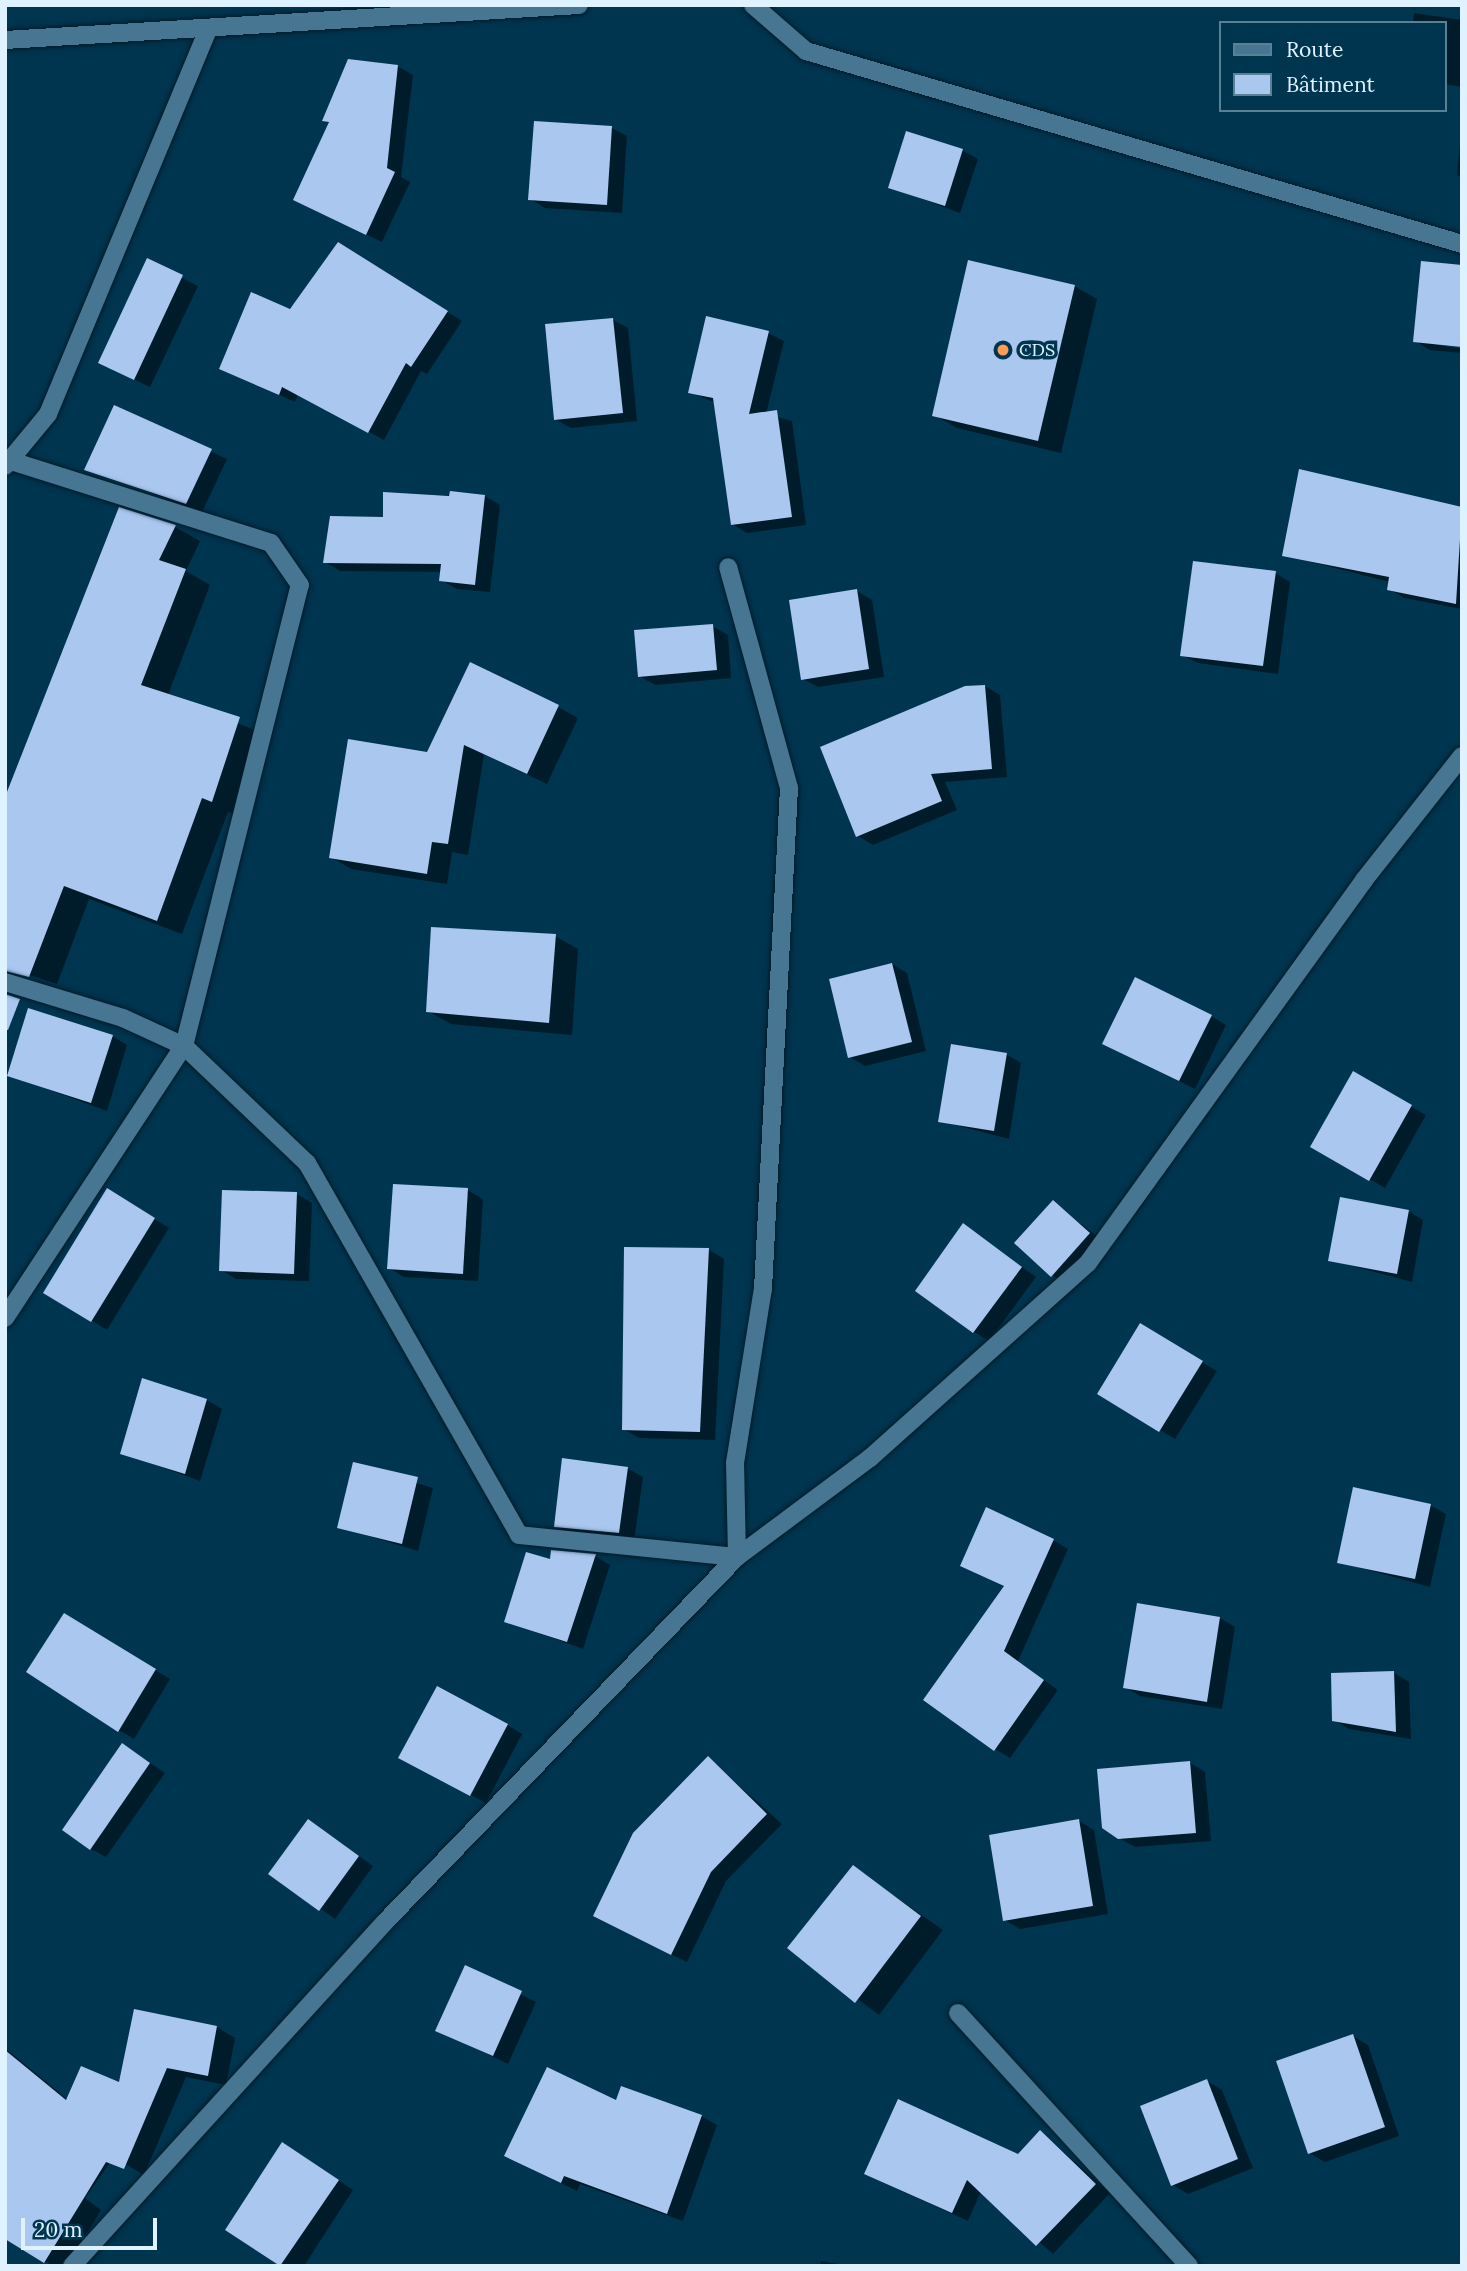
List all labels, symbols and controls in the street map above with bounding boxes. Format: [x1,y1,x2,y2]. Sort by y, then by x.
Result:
legend [1218,21,1446,112]
text: Route [1286,36,1343,63]
text: Bâtiment [1286,71,1375,98]
place label: CDS [1019,339,1055,361]
marker: CDS [993,340,1013,360]
scale bar [24,2204,161,2248]
text: 20 m [34,2216,83,2243]

